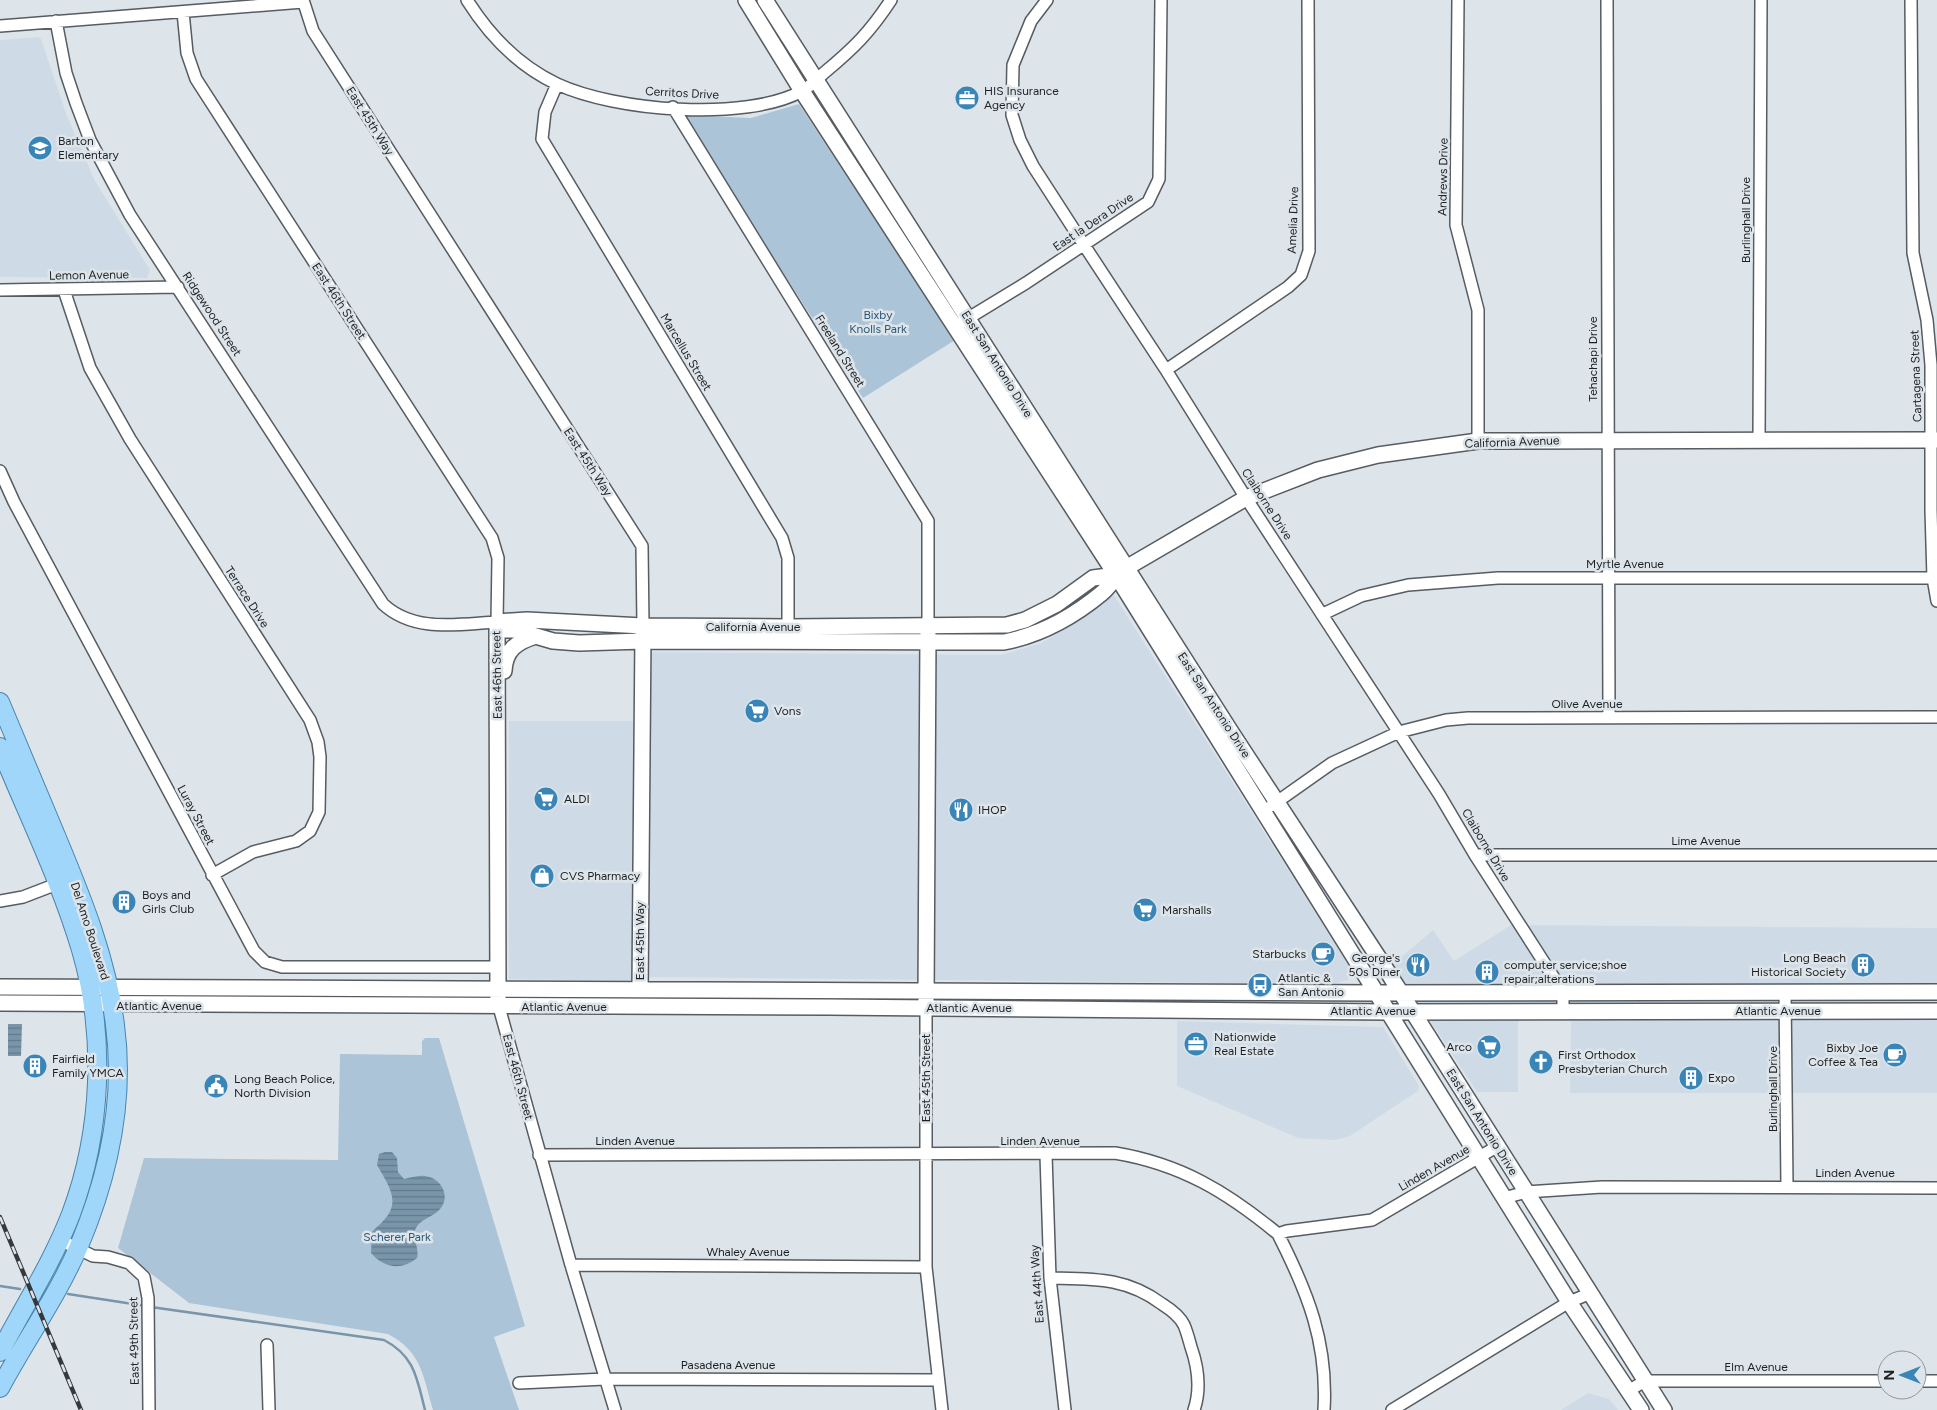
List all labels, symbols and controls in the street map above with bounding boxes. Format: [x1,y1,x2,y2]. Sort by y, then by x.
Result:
street label: East 45th Way [343,84,397,158]
street label: Cerritos Drive [645,84,720,102]
place label: HIS Insurance Agency [984,84,1059,112]
office icon: HIS Insurance Agency [954,85,980,111]
place label: Barton Elementary [58,134,119,162]
school or university icon: Barton Elementary [27,135,53,161]
street label: Andrews Drive [1435,137,1451,216]
street label: Burlinghall Drive [1739,177,1753,263]
street label: Amelia Drive [1285,186,1301,254]
street label: East la Dera Drive [1050,190,1136,254]
street label: East 46th Street [309,260,369,342]
street label: Lemon Avenue [49,267,130,283]
street label: Ridgewood Street [180,269,245,359]
park label: Bixby Knolls Park [849,308,907,336]
street label: East San Antonio Drive [958,308,1036,420]
street label: Marcellus Street [657,311,715,394]
street label: Freeland Street [812,312,868,390]
street label: Tehachapi Drive [1586,316,1600,402]
street label: Cartagena Street [1907,329,1925,422]
street label: East 45th Way [561,425,616,499]
street label: California Avenue [1464,433,1560,451]
street label: Claiborne Drive [1239,466,1295,543]
street label: Myrtle Avenue [1586,557,1664,571]
street label: Terrace Drive [222,564,272,631]
street label: California Avenue [706,620,801,634]
street label: East 46th Street [489,630,505,719]
street label: East San Antonio Drive [1175,650,1254,761]
street label: Olive Avenue [1552,697,1623,711]
supermarket icon: Vons [744,698,770,724]
place label: Vons [774,704,801,718]
street label: Luray Street [174,783,218,848]
supermarket icon: ALDI [533,786,559,812]
place label: ALDI [564,792,590,806]
restaurant icon: IHOP [948,797,974,823]
place label: IHOP [978,803,1007,817]
street label: Claiborne Drive [1459,806,1513,884]
street label: Lime Avenue [1671,834,1741,848]
shop icon: CVS Pharmacy [529,863,555,889]
place label: CVS Pharmacy [560,869,641,883]
street label: Del Amo Boulevard [68,880,112,982]
place label: Boys and Girls Club [142,888,194,916]
building icon: Boys and Girls Club [111,889,137,915]
supermarket icon: Marshalls [1132,897,1158,923]
street label: East 45th Way [633,901,647,980]
place label: Marshalls [1162,903,1212,917]
cafe icon: Starbucks [1310,941,1336,967]
place label: Starbucks [1252,947,1306,961]
place label: George's 50s Diner [1349,951,1400,979]
place label: Long Beach Historical Society [1751,951,1847,979]
restaurant icon: George's 50s Diner [1405,952,1431,978]
building icon: Long Beach Historical Society [1850,952,1876,978]
place label: computer service;shoe repair;alterations [1504,958,1627,986]
building icon: computer service;shoe repair;alterations [1474,959,1500,985]
place label: Atlantic & San Antonio [1278,971,1344,999]
bus stop icon: Atlantic & San Antonio [1247,972,1273,998]
street label: Atlantic Avenue [116,999,202,1013]
street label: Atlantic Avenue [521,1000,607,1014]
street label: Atlantic Avenue [926,1001,1012,1015]
street label: Atlantic Avenue [1330,1004,1416,1018]
street label: Atlantic Avenue [1735,1004,1821,1018]
place label: Nationwide Real Estate [1214,1030,1277,1058]
office icon: Nationwide Real Estate [1183,1031,1209,1057]
street label: East 46th Street [500,1033,536,1122]
street label: East 45th Street [919,1033,933,1122]
supermarket icon: Arco [1476,1034,1502,1060]
place label: Arco [1446,1040,1472,1054]
place label: Bixby Joe Coffee & Tea [1808,1041,1878,1069]
cafe icon: Bixby Joe Coffee & Tea [1882,1042,1908,1068]
street label: Burlinghall Drive [1766,1046,1780,1132]
place label: First Orthodox Presbyterian Church [1558,1048,1668,1076]
church icon: First Orthodox Presbyterian Church [1528,1049,1554,1075]
place label: Fairfield Family YMCA [52,1052,124,1080]
building icon: Fairfield Family YMCA [22,1053,48,1079]
building icon: Expo [1678,1065,1704,1091]
street label: East San Antonio Drive [1443,1066,1521,1178]
place label: Expo [1708,1071,1735,1085]
place label: Long Beach Police, North Division [234,1072,335,1100]
public building icon: Long Beach Police, North Division [203,1073,229,1099]
street label: Linden Avenue [595,1134,675,1148]
street label: Linden Avenue [1000,1134,1080,1148]
street label: Linden Avenue [1396,1142,1472,1194]
street label: Linden Avenue [1815,1166,1895,1180]
park label: Scherer Park [363,1230,431,1244]
street label: East 44th Way [1027,1244,1047,1324]
street label: Whaley Avenue [706,1245,790,1259]
street label: East 49th Street [126,1296,142,1385]
north arrow [1877,1350,1927,1400]
street label: Pasadena Avenue [681,1358,776,1372]
street label: Elm Avenue [1724,1360,1788,1374]
text: N [1881,1370,1898,1380]

